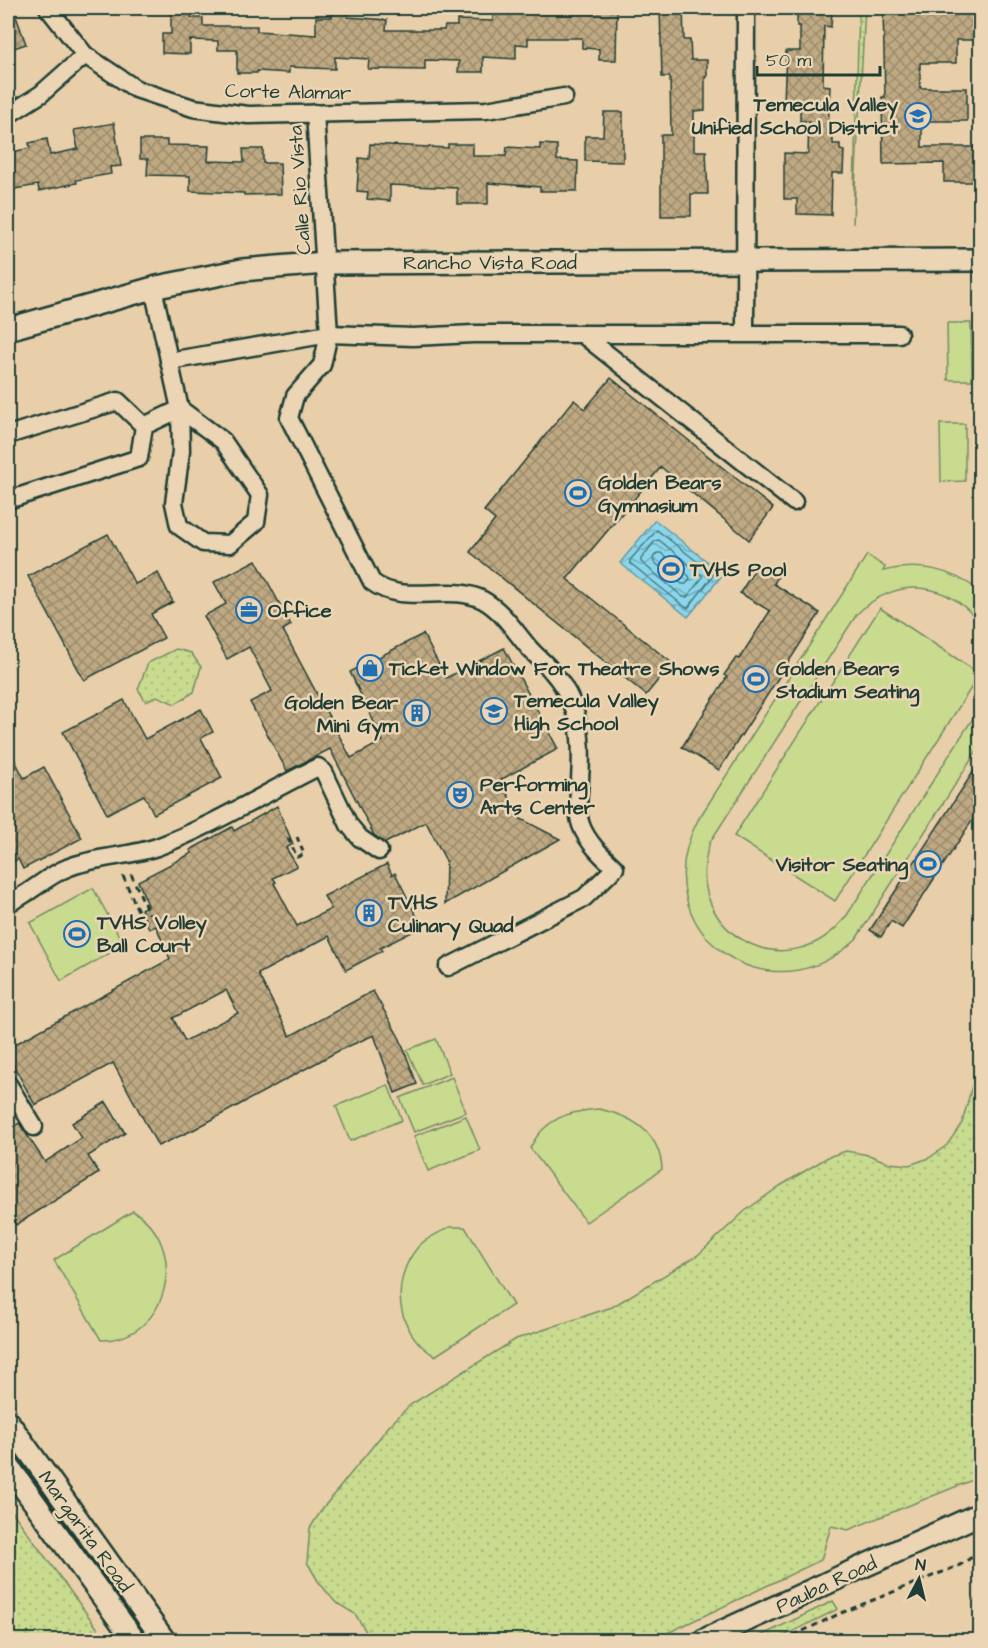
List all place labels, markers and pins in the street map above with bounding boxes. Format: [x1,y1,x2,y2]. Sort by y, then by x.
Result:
place label: Temecula Valley Unified School District [692,91,899,142]
school or university icon: Temecula Valley Unified School District [903,101,933,131]
place label: Golden Bears Gymnasium [598,469,722,521]
sports icon: Golden Bears Gymnasium [563,478,593,508]
sports icon: TVHS Pool [656,554,686,584]
place label: TVHS Pool [689,556,786,584]
office icon: Office [234,595,264,625]
place label: Office [268,597,332,625]
shop icon: Ticket Window For Theatre Shows [355,653,385,683]
place label: Ticket Window For Theatre Shows [388,655,720,683]
place label: Golden Bears Stadium Seating [775,655,920,707]
sports icon: Golden Bears Stadium Seating [741,664,771,694]
place label: Temecula Valley High School [513,687,659,739]
place label: Golden Bear Mini Gym [284,689,399,741]
school or university icon: Temecula Valley High School [479,696,509,726]
building icon: Golden Bear Mini Gym [402,698,432,728]
place label: Performing Arts Center [480,771,596,822]
theatre icon: Performing Arts Center [445,780,475,810]
sports icon: Visitor Seating [913,849,943,879]
place label: Visitor Seating [775,851,909,880]
place label: TVHS Culinary Quad [387,889,514,941]
building icon: TVHS Culinary Quad [354,898,384,928]
place label: TVHS Volley Ball Court [96,909,207,960]
sports icon: TVHS Volley Ball Court [62,919,92,949]

